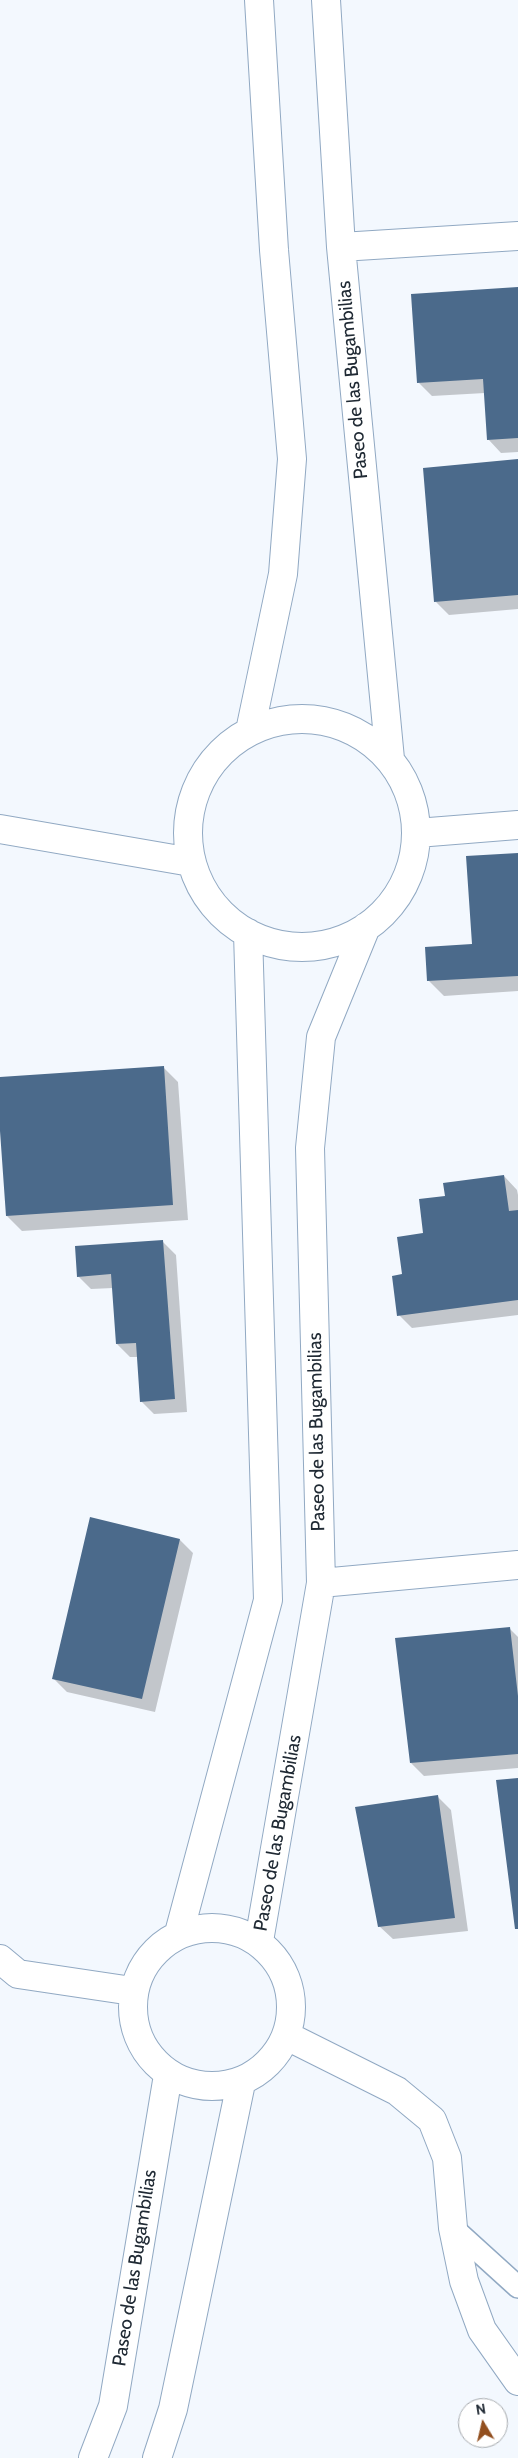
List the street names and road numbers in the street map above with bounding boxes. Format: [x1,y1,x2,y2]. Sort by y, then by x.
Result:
street label: Paseo de las Bugambilias [333,280,373,480]
street label: Paseo de las Bugambilias [304,1332,330,1532]
street label: Paseo de las Bugambilias [250,1733,306,1933]
street label: Paseo de las Bugambilias [108,2168,162,2368]

